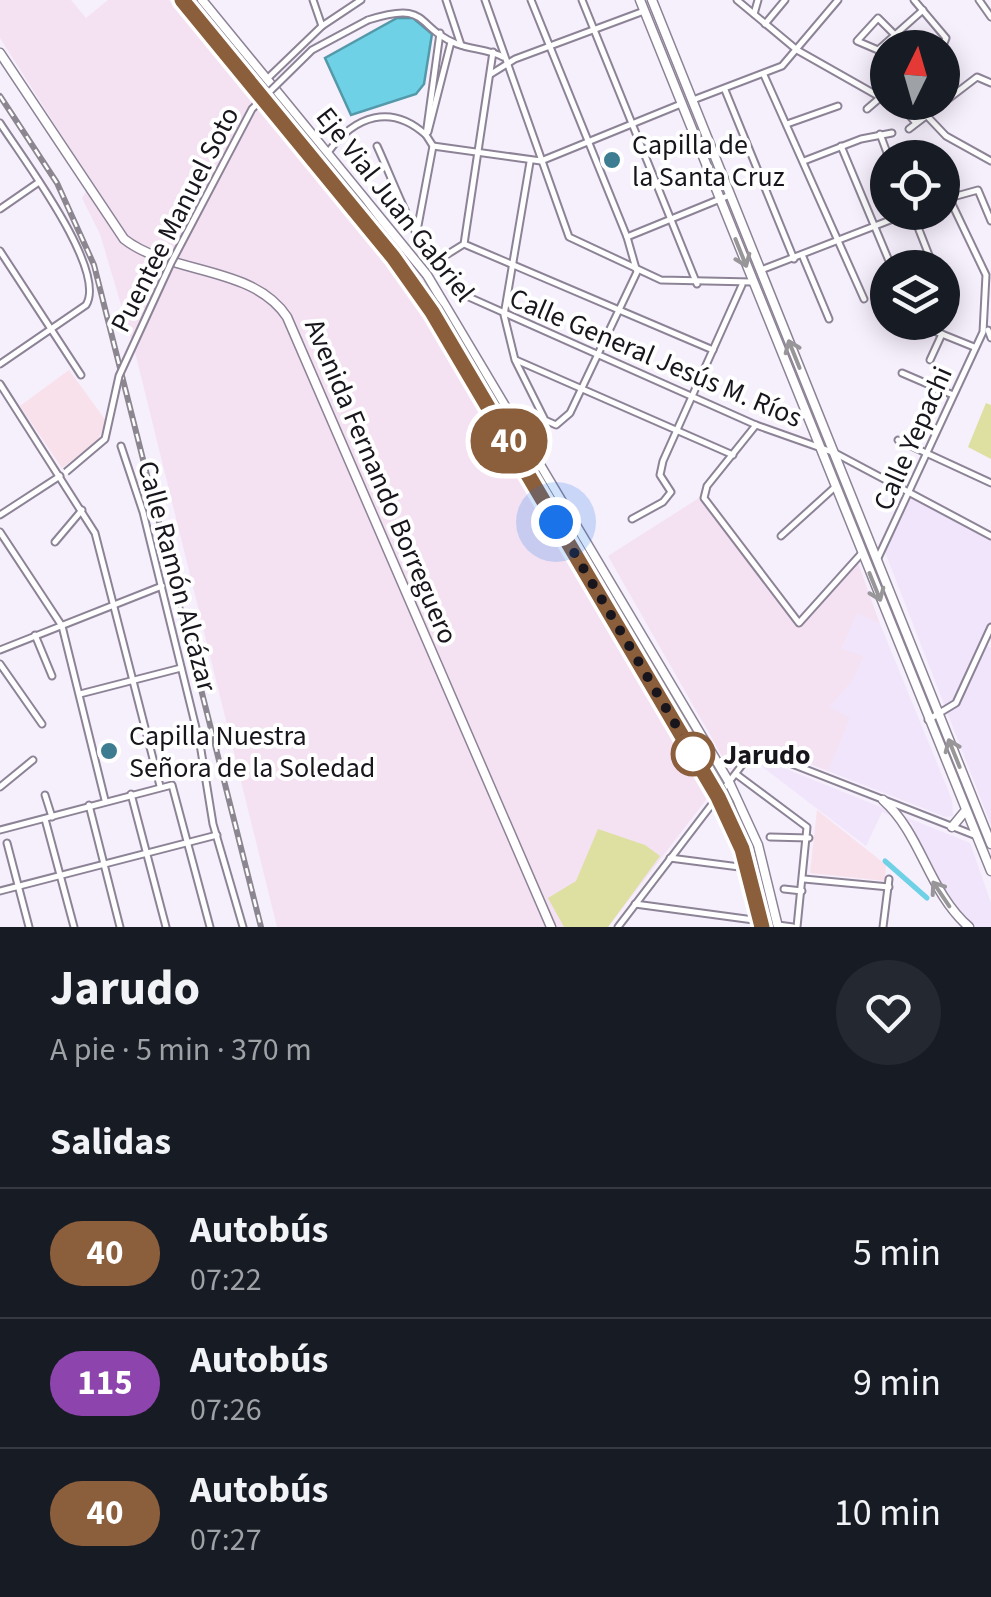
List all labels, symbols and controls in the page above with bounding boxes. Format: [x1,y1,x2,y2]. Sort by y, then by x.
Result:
north arrow [870,30,960,120]
map controls [870,30,960,340]
street label: Eje Vial Juan Gabriel [306,99,484,311]
street label: Puentee Manuel Soto [101,100,249,339]
place label: Capilla de la Santa Cruz [632,125,785,197]
button: locate [870,140,960,230]
marker: Capilla de la Santa Cruz [601,149,623,171]
one-way arrow [733,237,751,268]
button: layers [870,250,960,340]
street label: Calle General Jesús M. Ríos [503,278,808,438]
street label: Avenida Fernando Borreguero [294,313,468,650]
one-way arrow [784,339,802,370]
street label: Calle Yepachi [863,360,963,517]
line badge: 40 [464,408,554,474]
text: 40 [491,416,527,466]
street label: Calle Ramón Alcázar [127,457,227,696]
your location [531,497,581,547]
one-way arrow [868,571,886,602]
place label: Capilla Nuestra Señora de la Soledad [129,716,375,788]
marker: Jarudo [672,733,714,775]
place label: Jarudo [723,735,811,775]
one-way arrow [944,738,962,769]
marker: Capilla Nuestra Señora de la Soledad [98,740,120,762]
one-way arrow [930,881,951,909]
text: Jarudo [50,955,200,1023]
button: heart [836,960,941,1065]
text: A pie · 5 min · 370 m [50,1027,312,1073]
text: Salidas [50,1115,171,1169]
text: Autobús [190,1203,328,1257]
text: 5 min [853,1226,941,1280]
text: 40 [87,1228,123,1278]
text: 07:22 [190,1257,262,1303]
text: Autobús [190,1333,328,1387]
text: 9 min [853,1356,941,1410]
text: 115 [77,1358,133,1408]
text: 07:26 [190,1387,262,1433]
text: Autobús [190,1463,328,1517]
text: 10 min [834,1486,941,1540]
text: 40 [87,1488,123,1538]
text: 07:27 [190,1517,262,1563]

